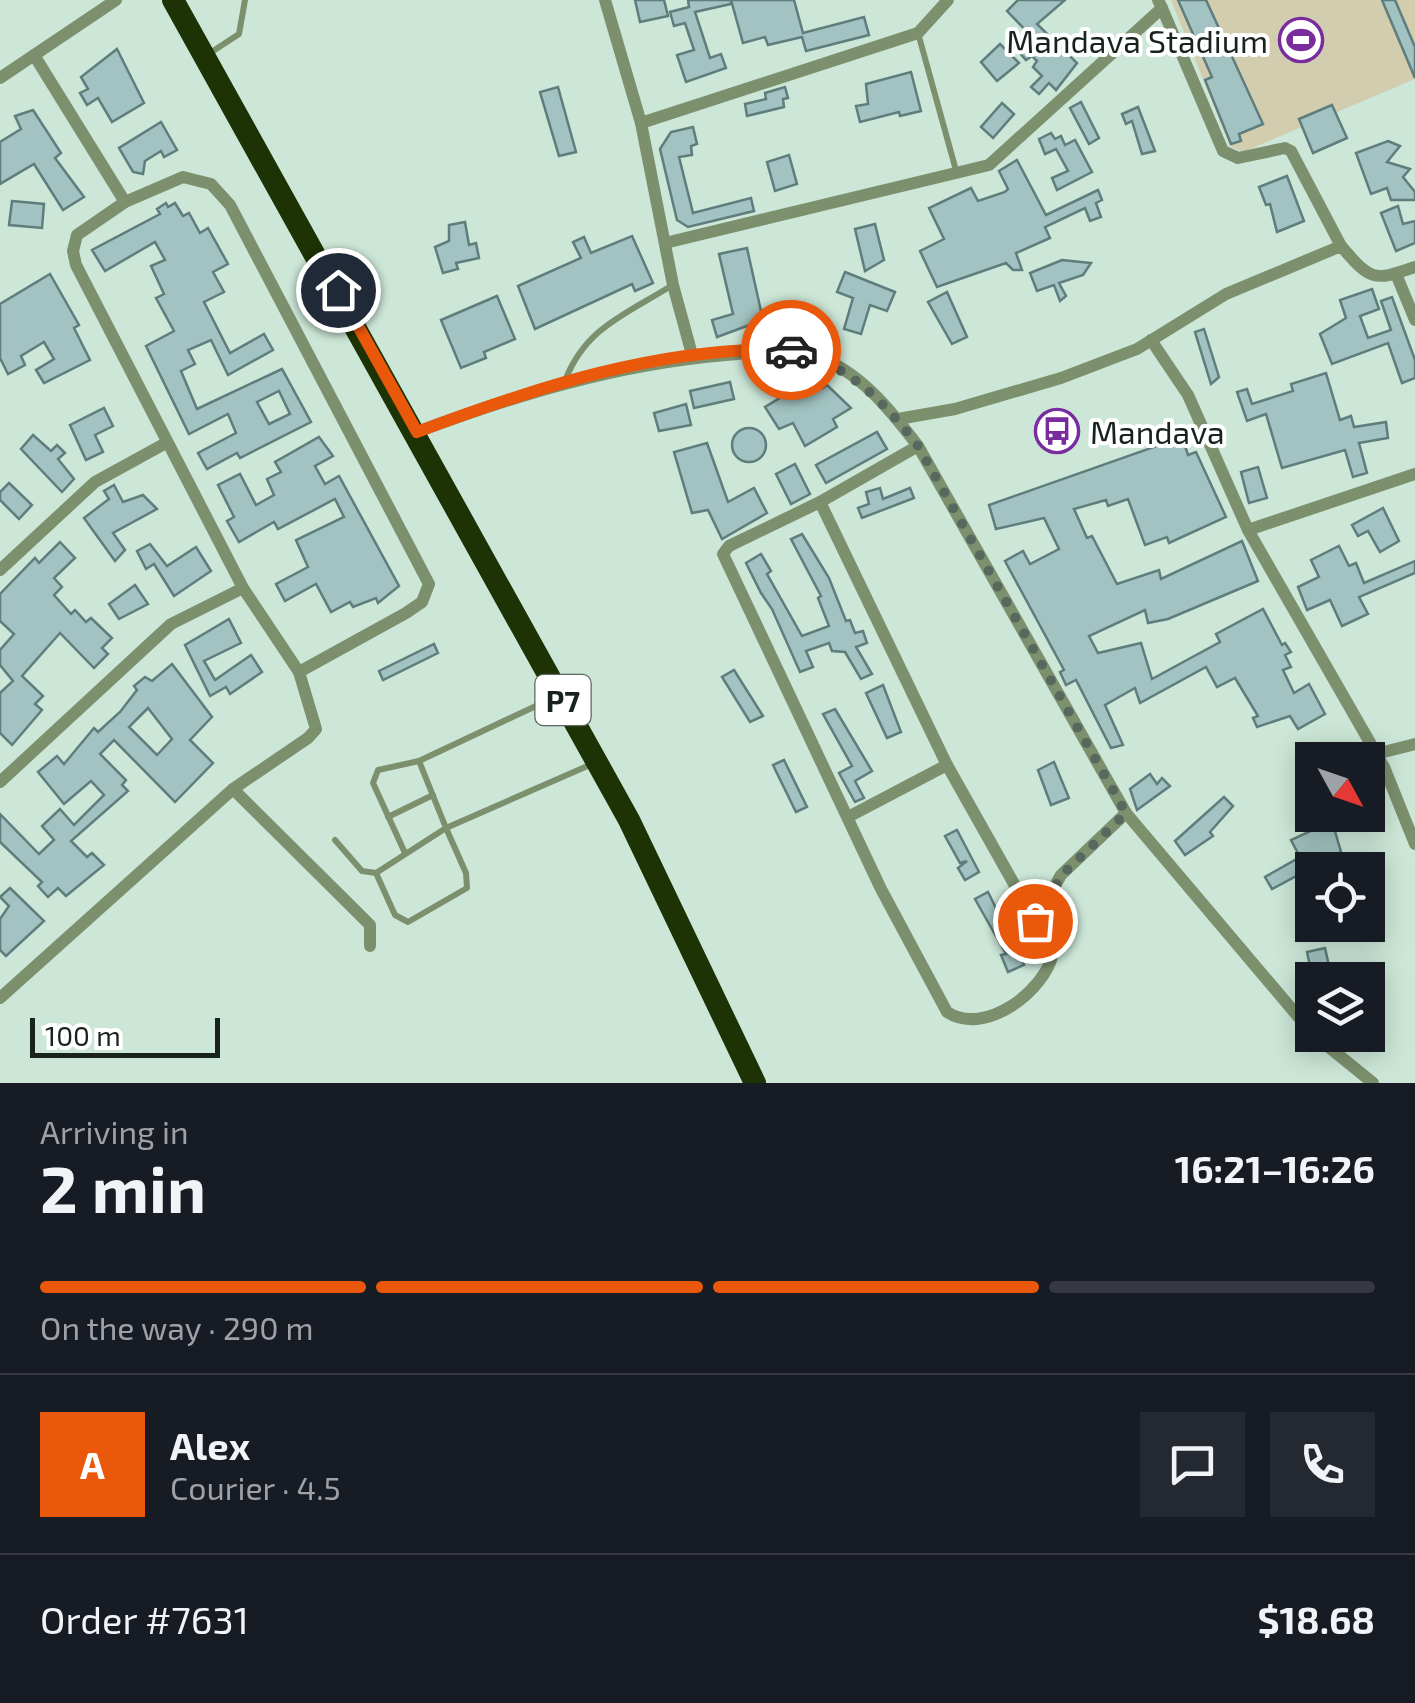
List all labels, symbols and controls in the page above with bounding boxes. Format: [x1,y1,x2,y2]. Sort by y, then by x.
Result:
sports icon: Mandava Stadium [1278,17,1324,63]
place label: Mandava Stadium [1006,21,1268,59]
pin [296,248,381,333]
icon: home [311,263,366,318]
courier [741,300,841,400]
icon: car [764,323,819,378]
bus stop icon: Mandava [1034,408,1080,454]
place label: Mandava [1090,412,1225,450]
road number: P7 [536,675,590,725]
north arrow [1295,742,1385,832]
map controls [1295,742,1385,1052]
button: locate [1295,852,1385,942]
pin [993,879,1078,964]
icon: bag [1008,894,1063,949]
button: layers [1295,962,1385,1052]
scale bar [30,1013,220,1058]
text: 100 m [45,1018,121,1052]
text: Arriving in [40,1112,189,1150]
text: 16:21–16:26 [1175,1145,1375,1191]
text: 2 min [40,1148,206,1226]
text: On the way · 290 m [40,1308,314,1346]
button: chat [1140,1412,1245,1517]
button: phone [1270,1412,1375,1517]
text: Alex [170,1422,250,1468]
text: A [80,1441,105,1487]
text: Courier · 4.5 [170,1468,341,1506]
text: Order #7631 [40,1596,249,1642]
text: $18.68 [1258,1596,1375,1642]

